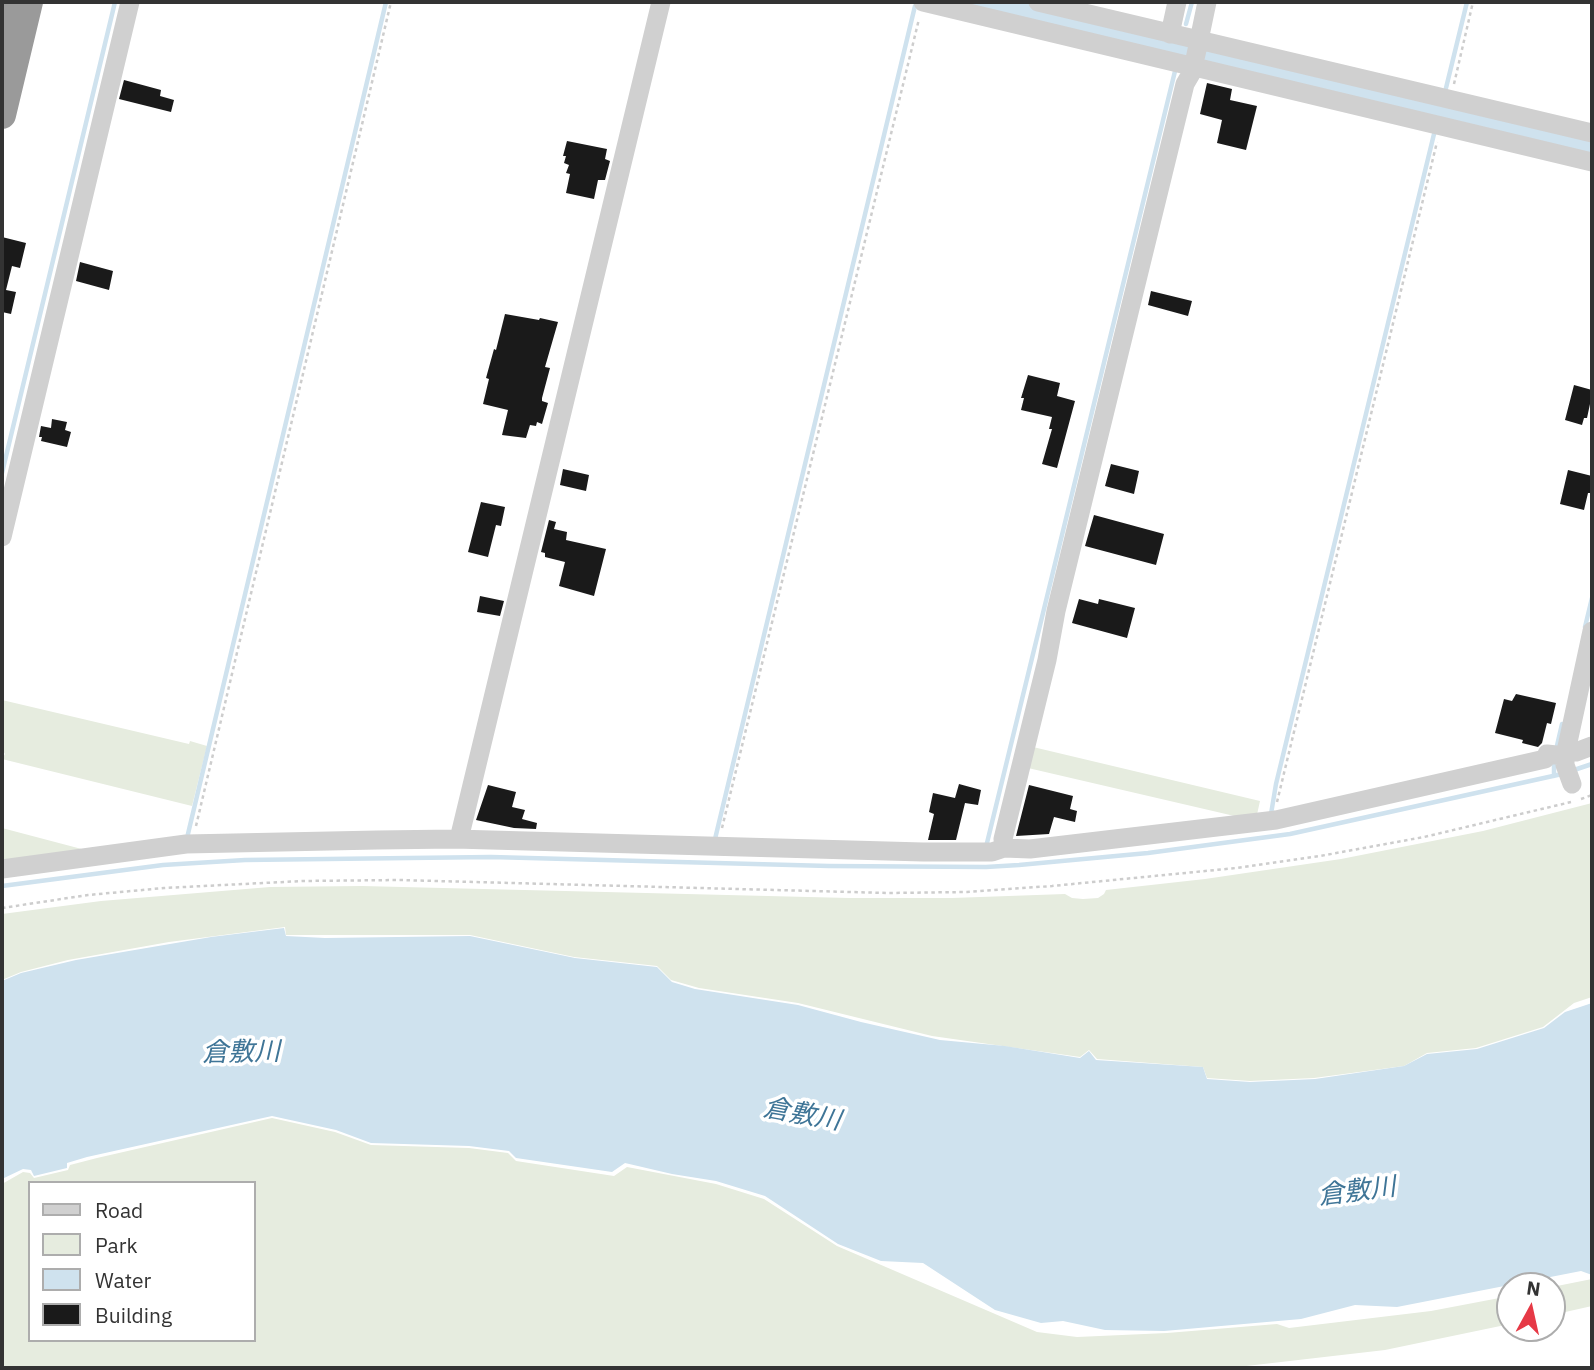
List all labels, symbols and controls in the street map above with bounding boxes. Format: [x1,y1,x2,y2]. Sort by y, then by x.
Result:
water label: 倉敷川 [202,1037,280,1069]
water label: 倉敷川 [761,1093,843,1137]
water label: 倉敷川 [1316,1172,1398,1212]
legend [28,1181,256,1342]
text: Road [95,1196,143,1224]
text: Park [95,1231,138,1259]
text: Water [95,1266,151,1294]
north arrow [1496,1272,1566,1342]
text: N [1525,1275,1542,1301]
text: Building [95,1301,172,1329]

